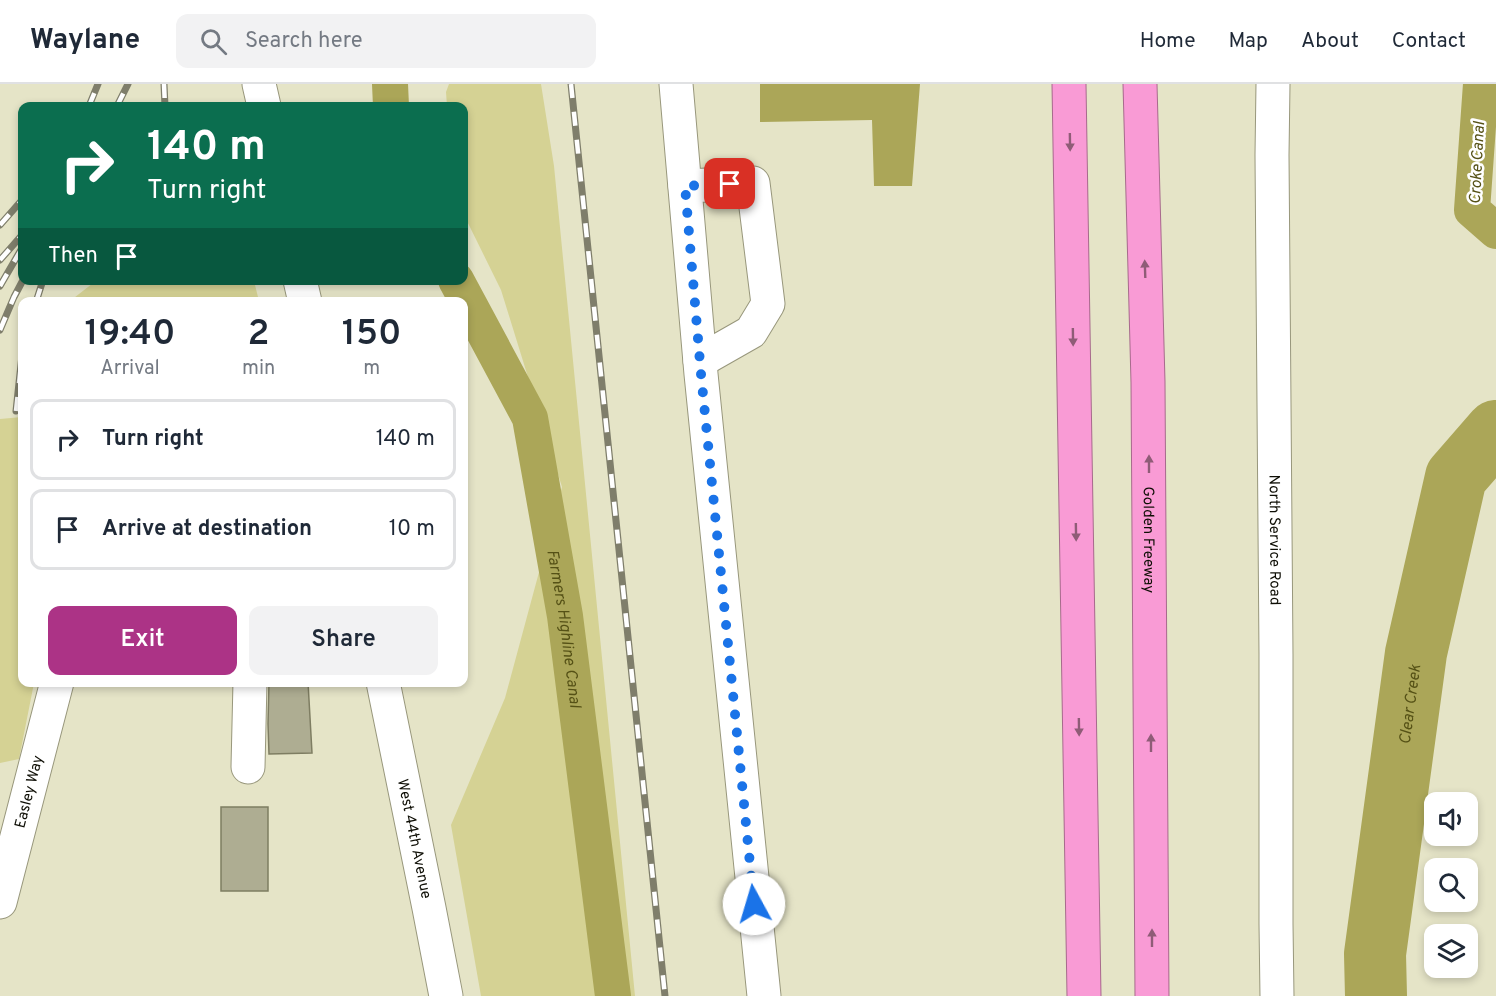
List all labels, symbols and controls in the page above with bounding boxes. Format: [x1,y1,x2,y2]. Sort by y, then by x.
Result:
search box [176,14,596,68]
text: Waylane [30,23,140,59]
icon: search [197,25,230,58]
text: Search here [245,28,363,55]
text: Home [1140,28,1196,55]
text: Map [1229,28,1268,55]
text: About [1301,28,1359,55]
text: Contact [1392,28,1466,55]
water label: Croke Canal [1466,120,1490,205]
text: 140 m [147,122,266,175]
icon: right [48,126,126,204]
one-way arrow [1065,133,1075,152]
pin [704,158,755,209]
icon: arrive [713,167,746,200]
text: Turn right [147,174,266,208]
icon: arrive [110,240,143,273]
text: Then [48,243,98,270]
one-way arrow [1140,259,1150,278]
text: 19:40 [85,312,175,358]
text: 2 [248,312,270,358]
text: 150 [342,312,401,358]
one-way arrow [1068,328,1078,347]
text: Arrival [100,356,160,382]
text: min [242,356,275,382]
text: m [363,356,380,382]
icon: right [51,423,84,456]
text: Turn right [102,426,204,453]
text: 140 m [376,426,435,453]
one-way arrow [1144,454,1153,473]
street label: North Service Road [1264,475,1284,605]
street label: Golden Freeway [1138,486,1157,593]
icon: arrive [51,513,84,546]
text: Arrive at destination [102,516,312,543]
text: 10 m [389,516,435,543]
one-way arrow [1071,523,1081,542]
water label: Farmers Highline Canal [541,548,585,710]
button: Exit [48,606,237,675]
button: Share [249,606,438,675]
water label: Clear Creek [1396,662,1426,746]
one-way arrow [1074,718,1084,737]
one-way arrow [1146,733,1155,752]
street label: Easley Way [11,753,49,831]
street label: West 44th Avenue [392,777,435,901]
map controls [1424,792,1478,978]
button: sound [1424,792,1478,846]
button: search [1424,858,1478,912]
position arrow [722,872,786,936]
button: layers [1424,924,1478,978]
one-way arrow [1147,928,1157,947]

